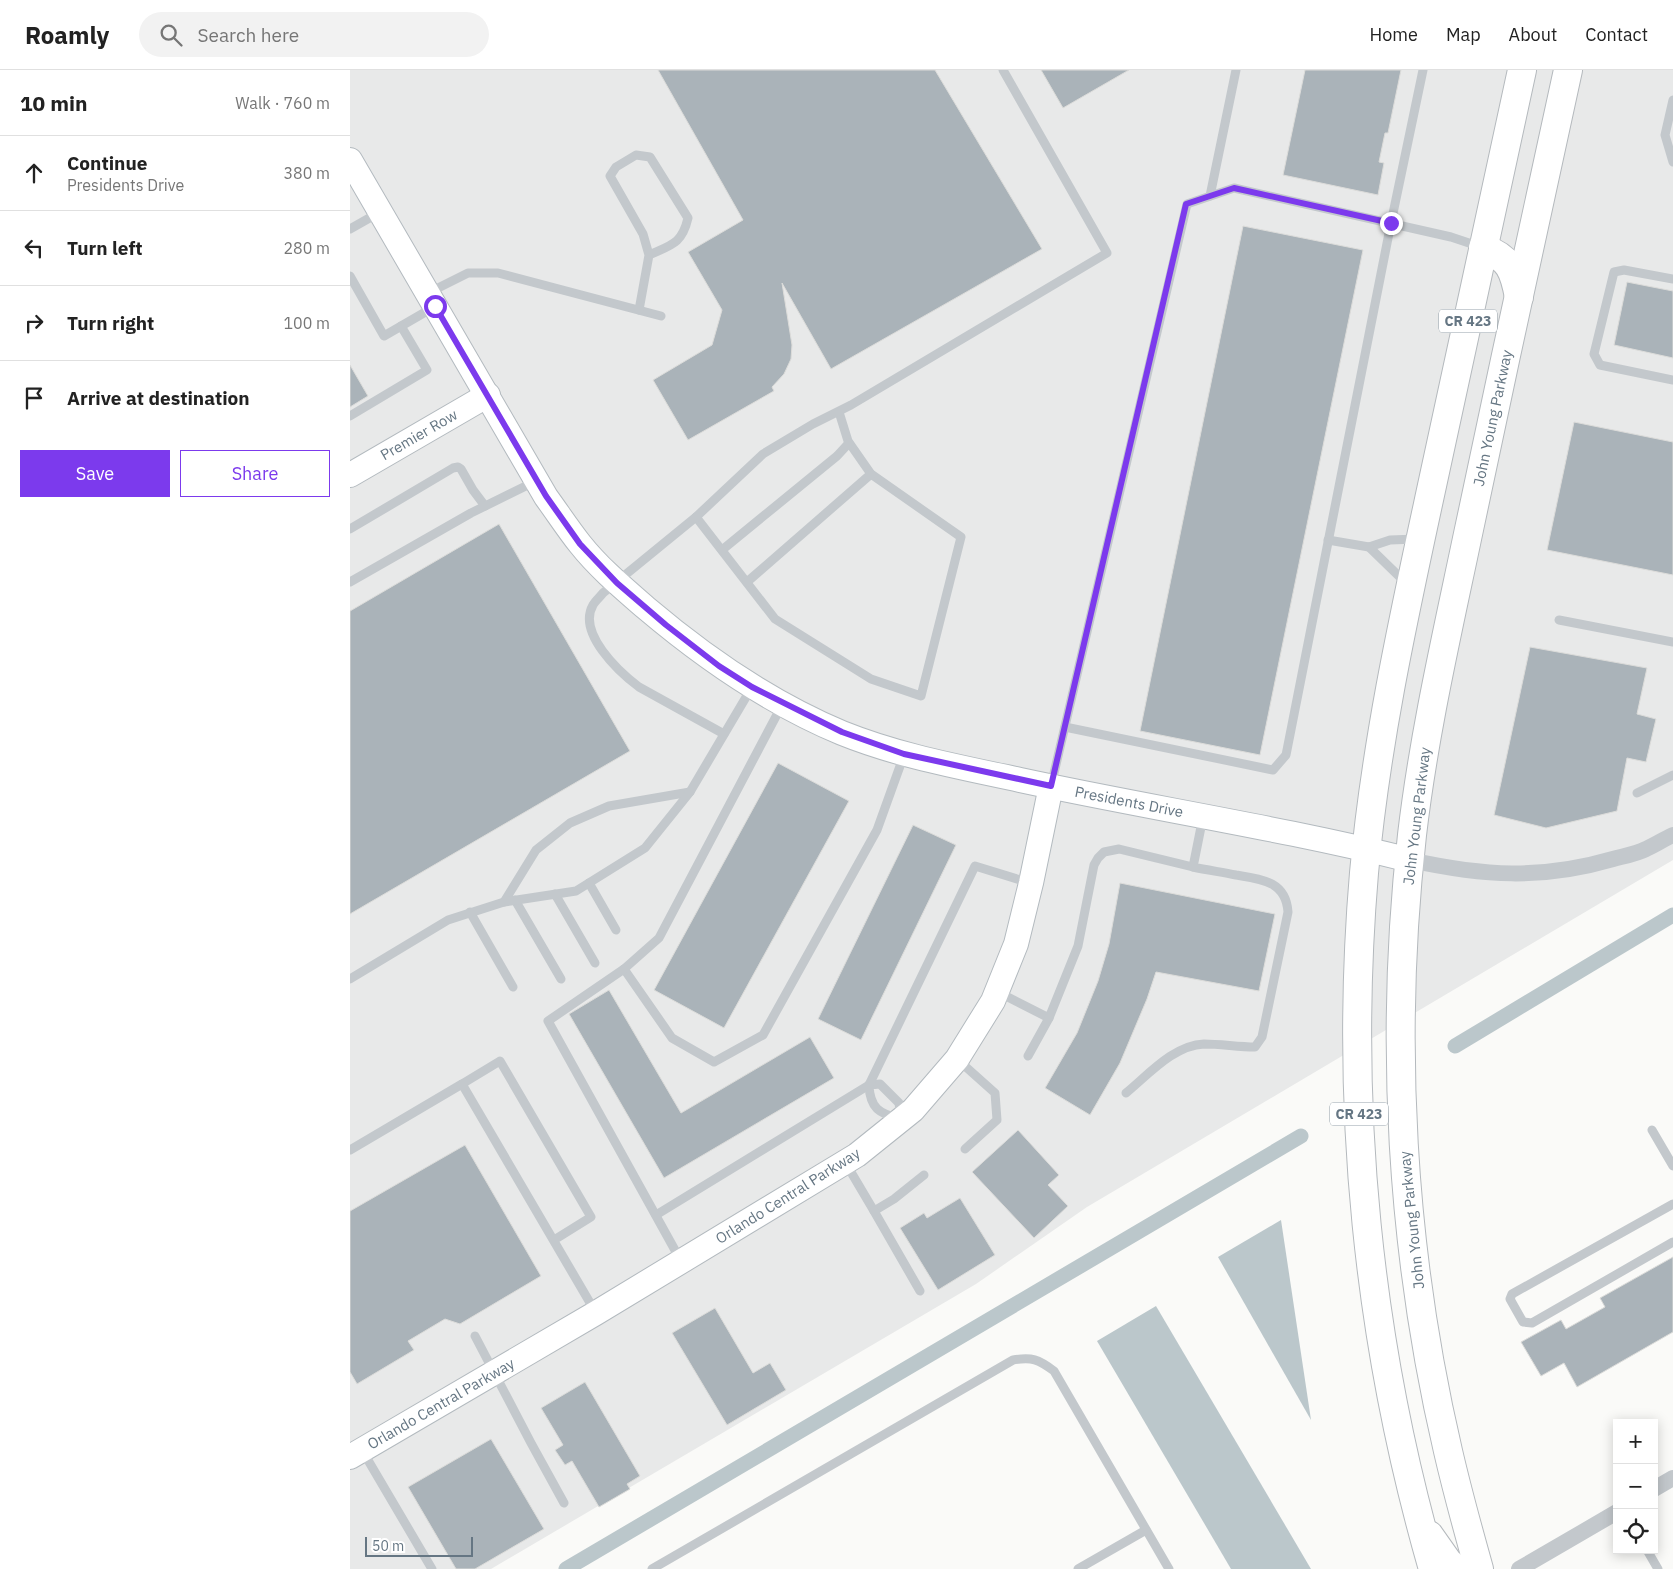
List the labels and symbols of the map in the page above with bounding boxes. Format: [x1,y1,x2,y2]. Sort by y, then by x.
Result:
route end [1380,212,1403,235]
route start [424,295,447,318]
road number: CR 423 [1439,310,1497,332]
street label: John Young Parkway [1469,348,1516,488]
street label: Premier Row [377,405,461,464]
street label: John Young Parkway [1399,745,1434,886]
street label: Presidents Drive [1073,782,1185,821]
road number: CR 423 [1330,1102,1388,1126]
street label: Orlando Central Parkway [712,1143,864,1248]
street label: John Young Parkway [1395,1150,1428,1290]
street label: Orlando Central Parkway [364,1353,518,1454]
scale bar [365,1534,472,1557]

